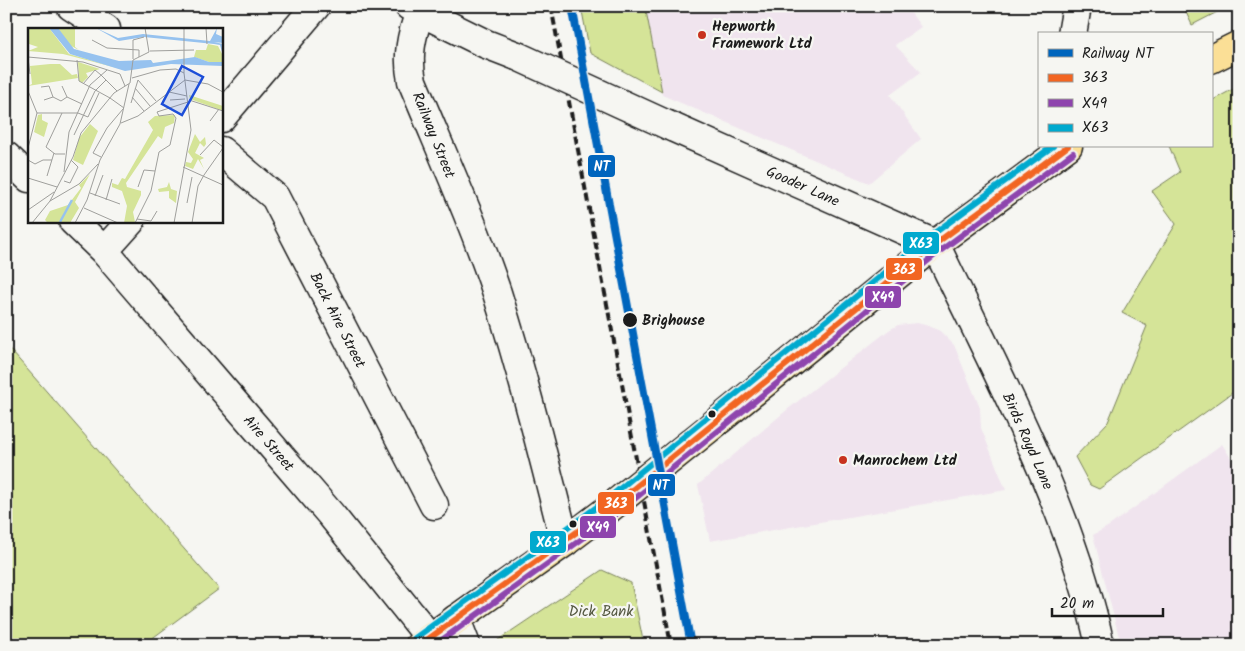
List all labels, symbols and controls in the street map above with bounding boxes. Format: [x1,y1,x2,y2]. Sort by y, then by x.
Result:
place label: Hepworth Framework Ltd [712,15,813,56]
inset map [28,28,222,222]
marker: Hepworth Framework Ltd [696,29,708,41]
legend [1038,32,1212,148]
text: Railway NT [1082,42,1155,66]
text: 363 [1082,66,1108,90]
street label: Railway Street [405,89,461,182]
text: X49 [1082,92,1108,116]
text: X63 [1082,116,1109,140]
line badge: NT [587,154,616,178]
text: NT [594,156,612,178]
street label: Gooder Lane [762,160,843,214]
line badge: X63 [902,231,940,255]
text: X63 [908,233,933,255]
line badge: 363 [885,257,923,281]
text: 363 [892,259,916,281]
street label: Back Aire Street [303,268,372,373]
line badge: X49 [864,285,902,309]
text: X49 [871,287,894,309]
place label: Brighouse [642,309,705,333]
marker: Brighouse [621,311,639,329]
street label: Birds Royd Lane [995,389,1059,494]
unlabelled marker [707,409,717,419]
street label: Aire Street [237,410,300,478]
place label: Manrochem Ltd [853,449,958,473]
marker: Manrochem Ltd [837,454,849,466]
line badge: NT [647,473,676,497]
text: NT [653,475,671,497]
line badge: 363 [597,491,635,515]
text: 363 [604,493,628,515]
line badge: X49 [579,515,617,539]
text: X49 [586,517,609,539]
unlabelled marker [568,519,578,529]
line badge: X63 [529,530,567,554]
text: X63 [535,532,560,554]
scale bar [1052,586,1164,618]
text: 20 m [1060,592,1094,616]
park label: Dick Bank [569,600,634,624]

